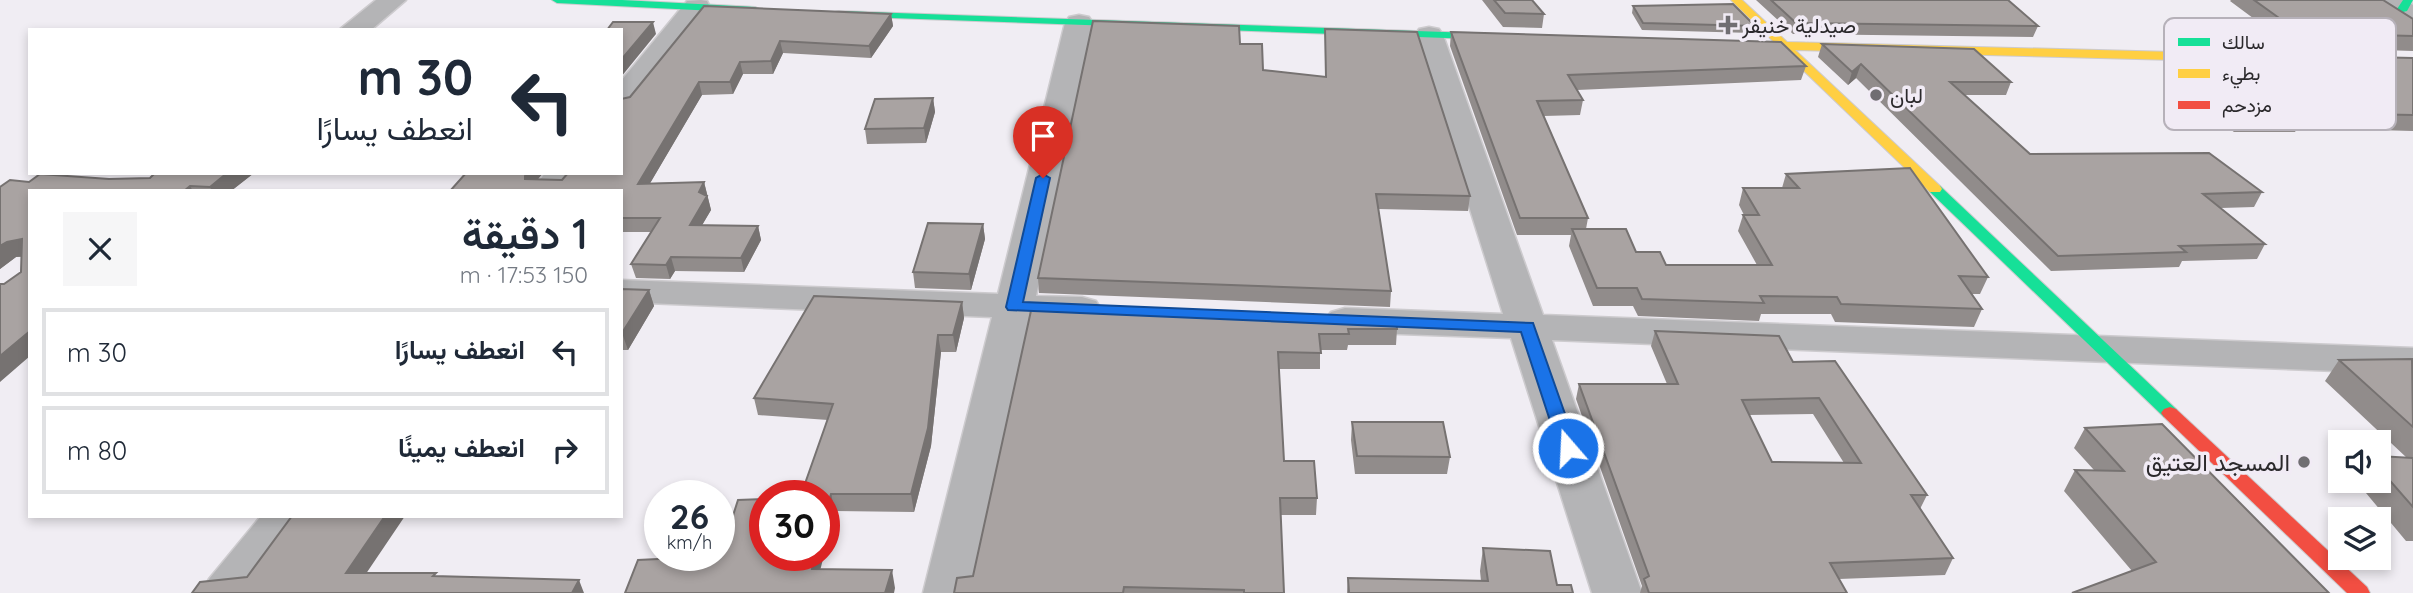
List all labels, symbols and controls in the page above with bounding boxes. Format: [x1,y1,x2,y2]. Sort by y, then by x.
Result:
place label: صيدلية خنيفر [1741,12,1856,39]
marker: صيدلية خنيفر [1720,17,1736,33]
legend [2164,18,2396,130]
text: سالك [2222,30,2265,54]
text: 30 m [358,46,473,107]
icon: left [497,56,588,147]
text: بطيء [2222,61,2260,89]
place label: لبان [1890,82,1923,108]
marker: لبان [1868,87,1884,103]
text: مزدحم [2222,93,2272,118]
pin [1013,106,1073,178]
text: انعطف يسارًا [317,108,473,148]
icon: arrive [1024,117,1062,155]
text: 1 دقيقة [462,207,588,260]
button: close [63,212,137,286]
text: 150 m · 17:53 [460,260,588,289]
text: انعطف يسارًا [395,333,525,366]
icon: left [546,333,584,371]
text: 30 m [67,336,127,369]
position arrow [1531,411,1605,485]
map controls [2328,430,2391,570]
button: sound [2328,430,2391,493]
text: انعطف يمينًا [398,431,525,464]
icon: right [546,431,584,469]
text: 80 m [67,434,127,467]
place label: المسجد العتيق [2146,447,2290,477]
marker: المسجد العتيق [2296,454,2312,470]
speed limit sign: 30 [749,480,840,571]
text: 26 [670,494,709,538]
button: layers [2328,507,2391,570]
text: km/h [667,531,712,554]

